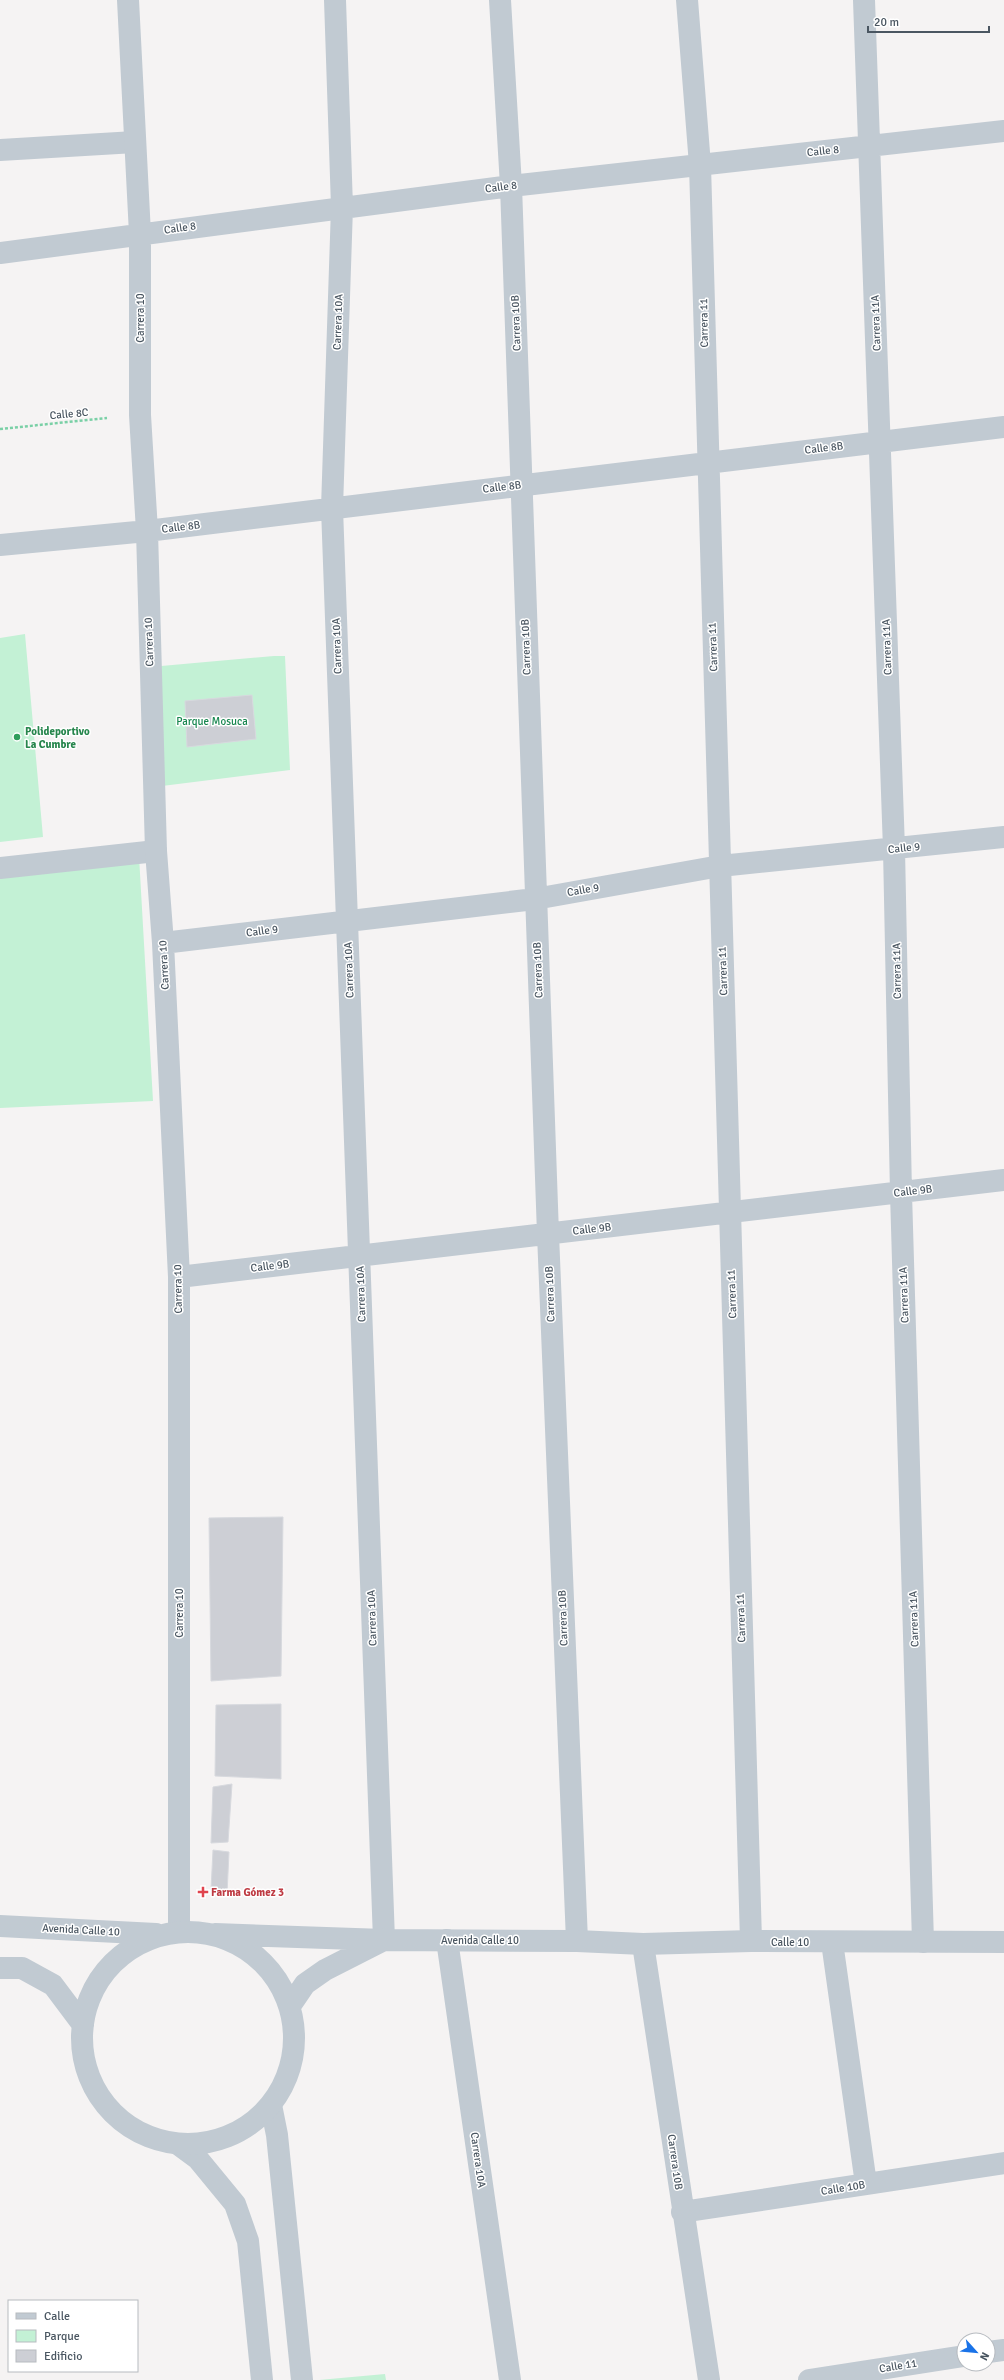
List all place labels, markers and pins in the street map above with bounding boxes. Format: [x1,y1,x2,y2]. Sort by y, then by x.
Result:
place label: Polideportivo La Cumbre [25,725,90,751]
marker: Polideportivo La Cumbre [12,732,22,742]
place label: Farma Gómez 3 [211,1886,284,1899]
marker: Farma Gómez 3 [198,1887,208,1897]

